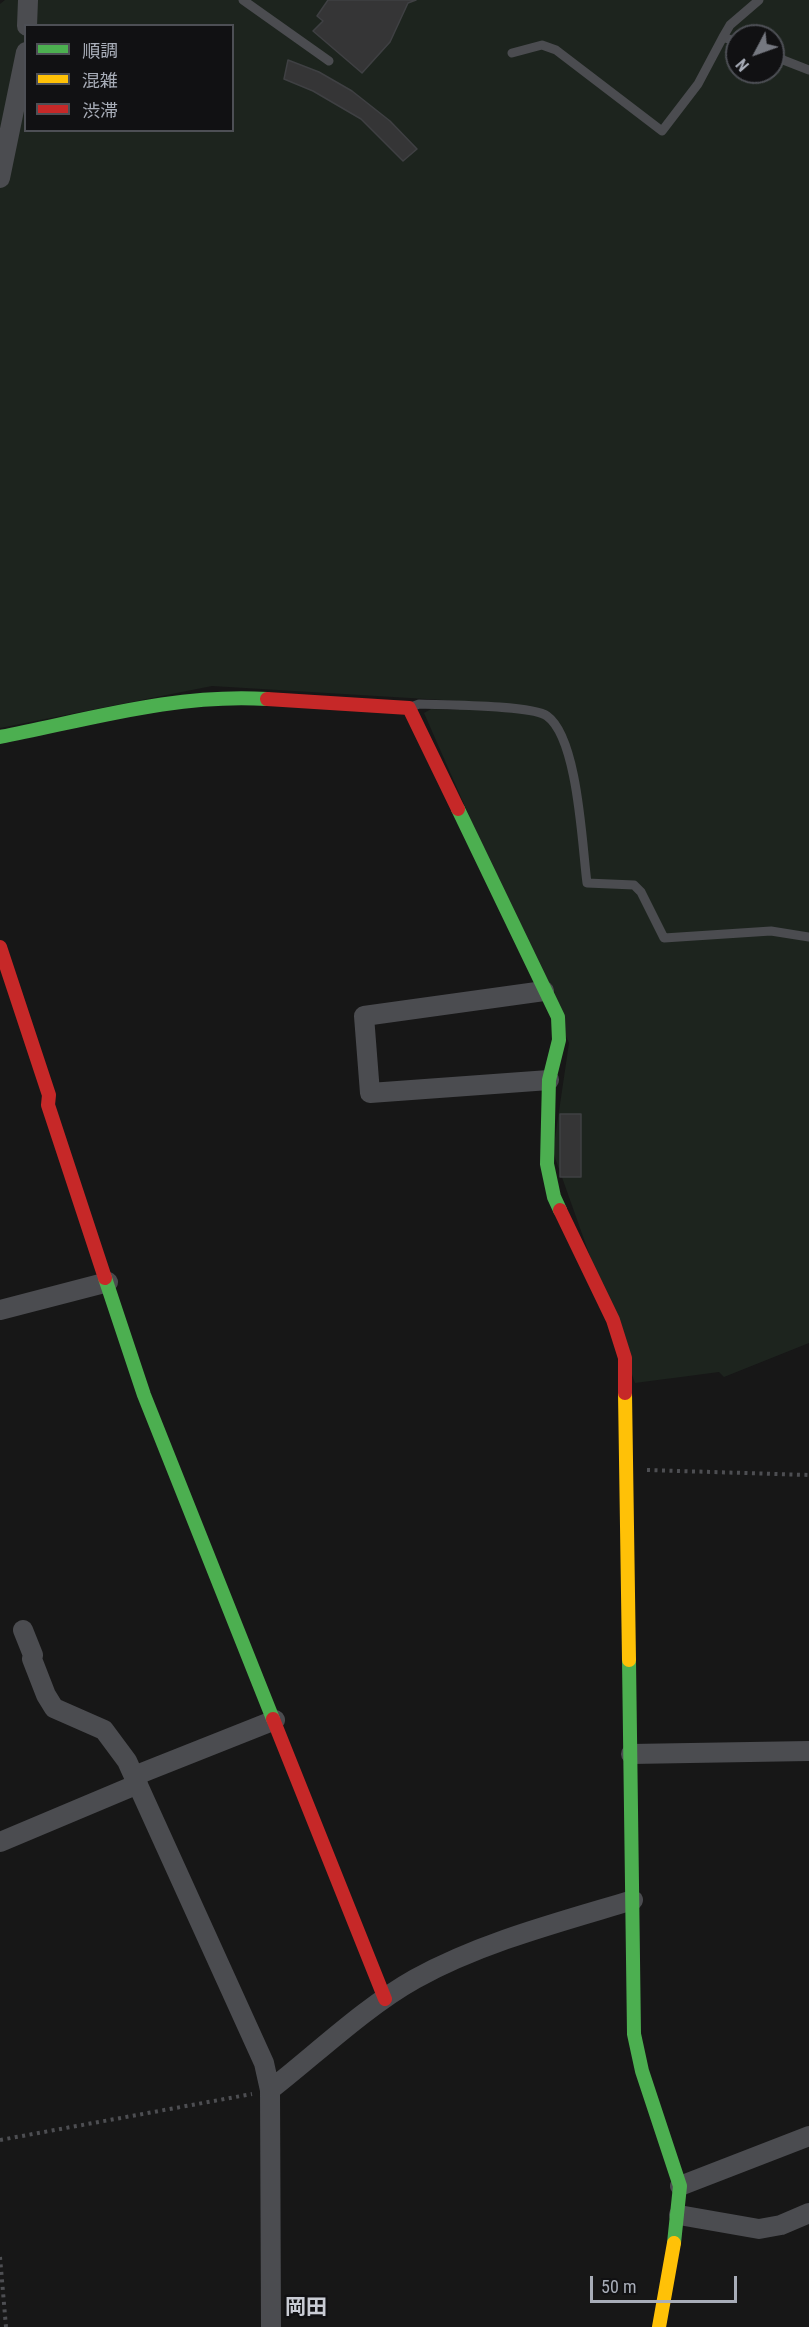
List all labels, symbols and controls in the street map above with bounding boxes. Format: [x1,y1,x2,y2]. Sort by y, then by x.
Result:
legend [24,24,234,132]
north arrow [725,24,785,84]
text: 順調 [82,40,118,61]
text: N [732,55,753,75]
text: 混雑 [82,70,118,91]
text: 渋滞 [82,100,118,121]
scale bar [593,2264,740,2302]
text: 50 m [601,2276,636,2297]
district label: 岡田 [285,2296,327,2322]

